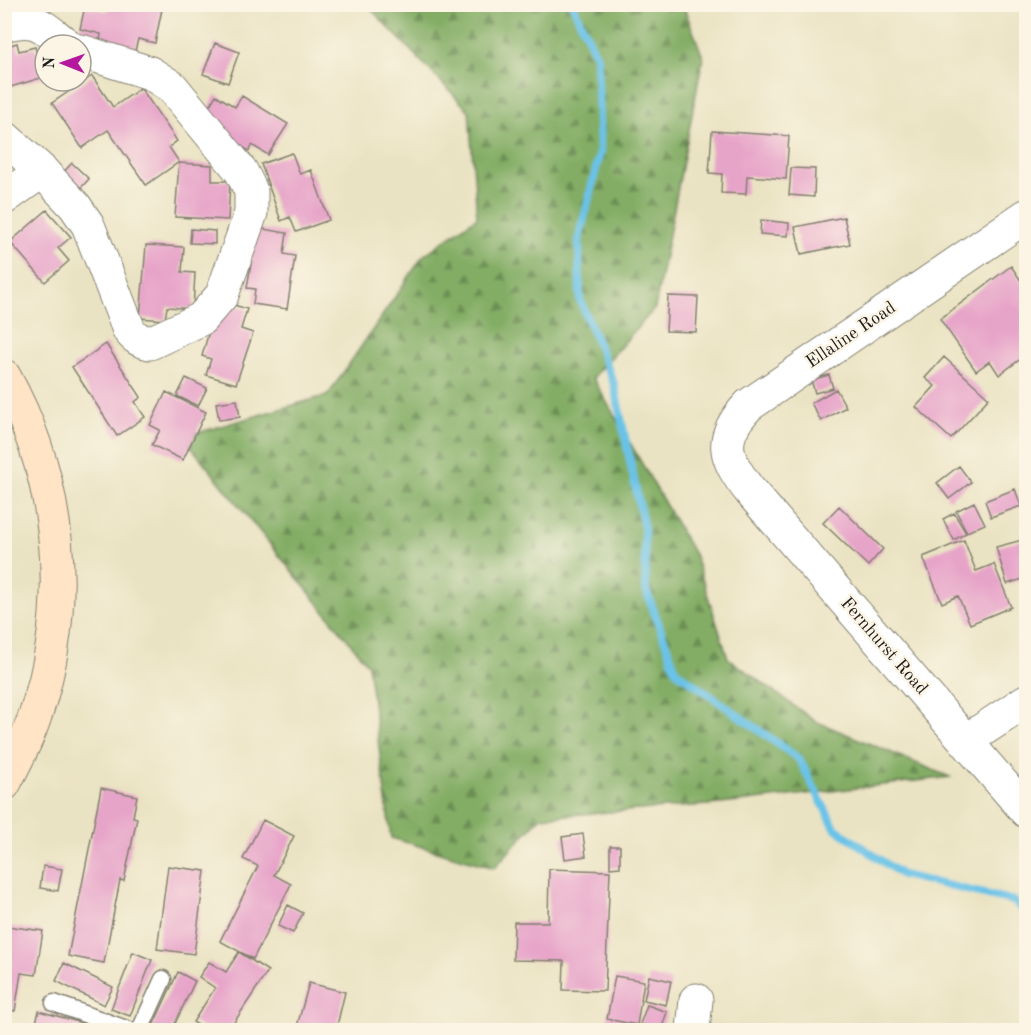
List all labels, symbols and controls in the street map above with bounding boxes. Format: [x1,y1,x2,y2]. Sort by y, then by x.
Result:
north arrow [33,33,93,93]
text: N [42,56,58,69]
street label: Ellaline Road [803,298,899,372]
street label: Fernhurst Road [837,594,931,698]

